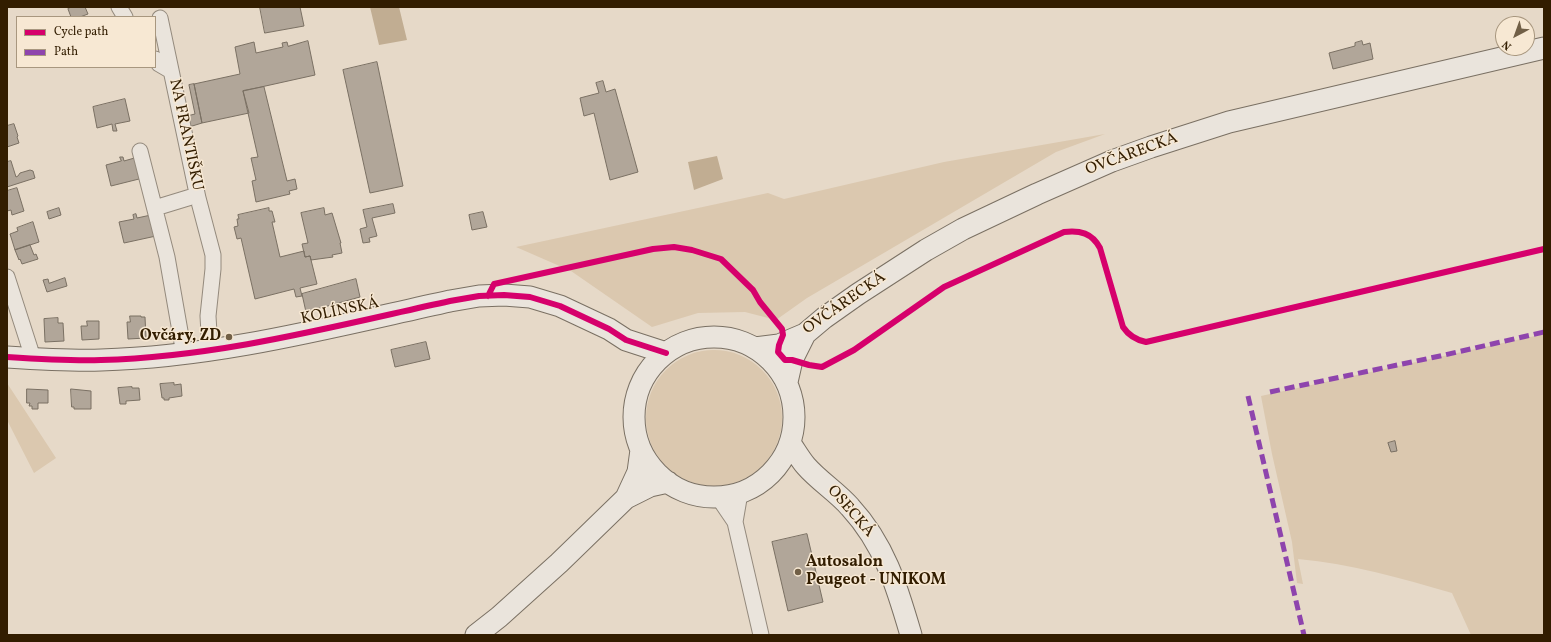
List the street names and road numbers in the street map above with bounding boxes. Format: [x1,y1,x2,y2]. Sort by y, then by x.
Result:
street label: NA FRANTIŠKU [164,77,206,193]
street label: OVČÁRECKÁ [1083,129,1181,181]
street label: OVČÁRECKÁ [800,268,890,340]
street label: KOLÍNSKÁ [299,294,381,330]
street label: OSECKÁ [822,482,878,542]

